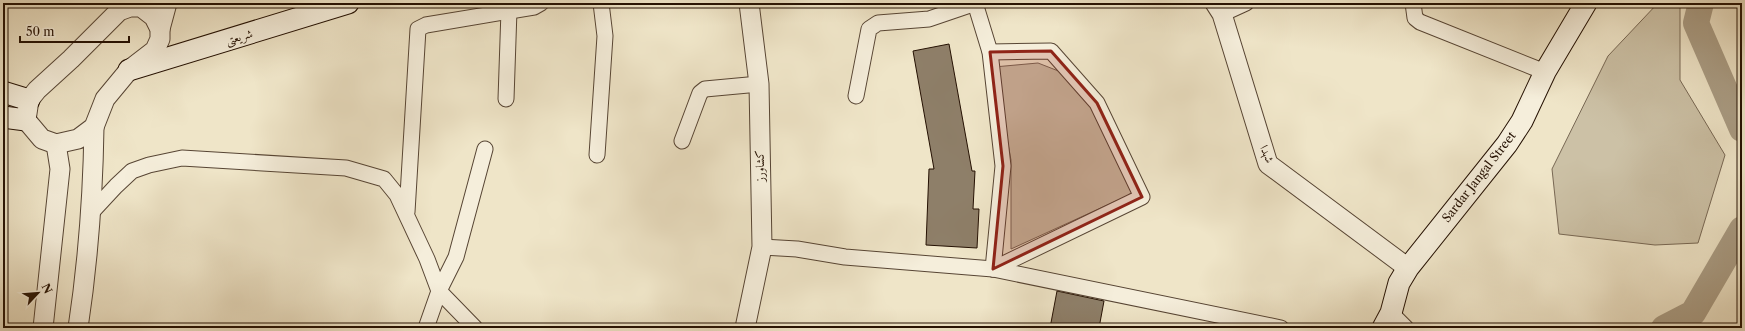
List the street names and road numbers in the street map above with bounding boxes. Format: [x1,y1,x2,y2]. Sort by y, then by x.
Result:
street label: شریعتی [223,25,255,50]
street label: Sardar Jangal Street [1438,128,1519,225]
street label: شهدا [1256,143,1278,165]
street label: کشاورز [752,150,768,183]

